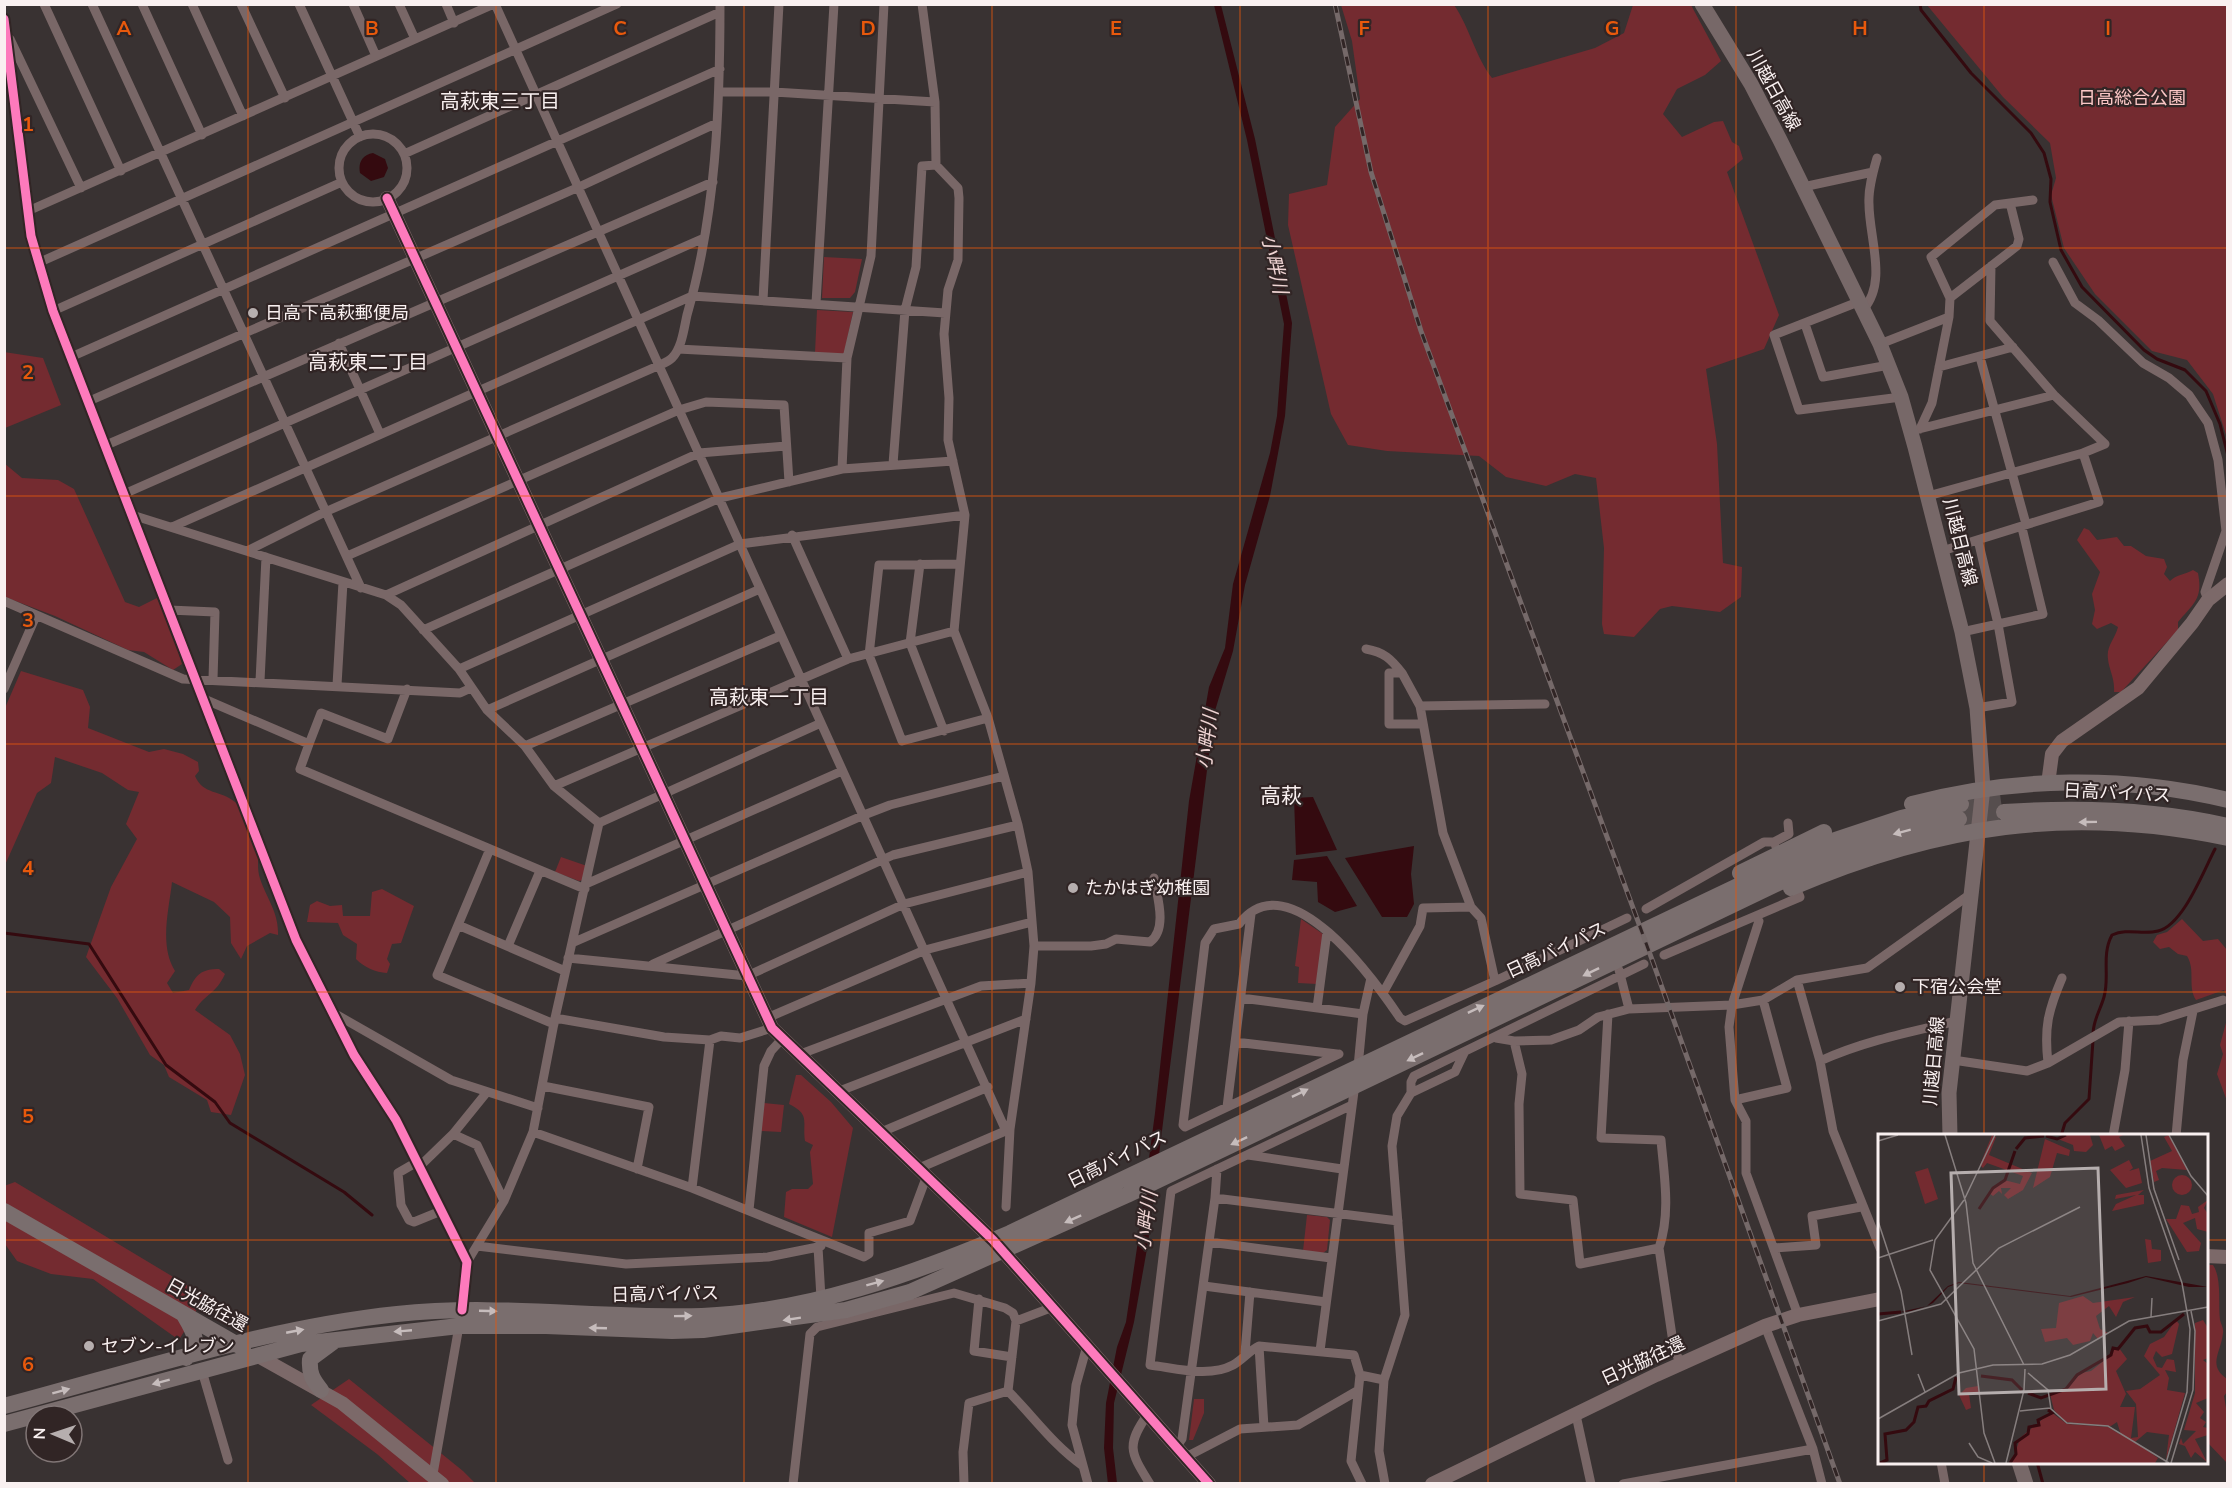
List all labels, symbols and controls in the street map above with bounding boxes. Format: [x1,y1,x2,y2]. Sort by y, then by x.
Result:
text: A [117,15,132,42]
text: B [365,15,379,42]
text: C [613,15,627,42]
text: D [860,15,876,42]
text: E [1110,15,1122,42]
text: F [1358,15,1370,42]
text: G [1605,15,1619,42]
text: H [1852,15,1868,42]
text: I [2105,15,2111,42]
street label: 川越日高線 [1742,45,1806,135]
park label: 日高総合公園 [2078,86,2186,110]
district label: 高萩東三丁目 [440,88,560,115]
text: 1 [22,111,34,138]
water label: 小畔川 [1255,232,1294,298]
place label: 日高下高萩郵便局 [265,301,409,325]
marker: 日高下高萩郵便局 [246,306,260,320]
district label: 高萩東二丁目 [308,349,428,376]
text: 2 [22,359,34,386]
street label: 川越日高線 [1937,495,1983,589]
text: 3 [22,607,34,634]
district label: 高萩東一丁目 [709,684,829,711]
water label: 小畔川 [1190,706,1225,770]
street label: 日高バイパス [2063,778,2171,808]
district label: 高萩 [1260,782,1302,810]
one-way arrow [2079,817,2098,827]
one-way arrow [1893,828,1911,838]
text: 4 [22,855,34,882]
place label: たかはぎ幼稚園 [1085,876,1210,900]
marker: たかはぎ幼稚園 [1066,881,1080,895]
street label: 日高バイパス [1502,916,1610,984]
one-way arrow [1582,968,1599,977]
place label: 下宿公会堂 [1912,975,2002,999]
marker: 下宿公会堂 [1893,980,1907,994]
one-way arrow [1467,1005,1484,1014]
street label: 川越日高線 [1918,1015,1950,1107]
one-way arrow [1407,1053,1424,1062]
one-way arrow [1291,1089,1308,1098]
text: 5 [22,1103,34,1130]
street label: 日高バイパス [1063,1125,1171,1193]
inset map [1878,1134,2208,1464]
one-way arrow [1231,1136,1248,1145]
water label: 小畔川 [1129,1188,1164,1253]
one-way arrow [1065,1214,1082,1223]
street label: 日光脇往還 [162,1273,252,1337]
one-way arrow [866,1278,884,1287]
street label: 日高バイパス [611,1281,719,1307]
one-way arrow [479,1306,498,1315]
one-way arrow [674,1311,693,1321]
one-way arrow [783,1315,802,1324]
one-way arrow [589,1324,608,1333]
one-way arrow [286,1326,305,1335]
one-way arrow [394,1326,413,1336]
street label: 日光脇往還 [1597,1331,1689,1391]
place label: セブン-イレブン [101,1334,235,1358]
marker: セブン-イレブン [82,1339,96,1353]
text: 6 [22,1351,34,1378]
one-way arrow [152,1377,170,1387]
one-way arrow [52,1386,70,1395]
north arrow [24,1404,84,1464]
text: N [29,1427,51,1440]

